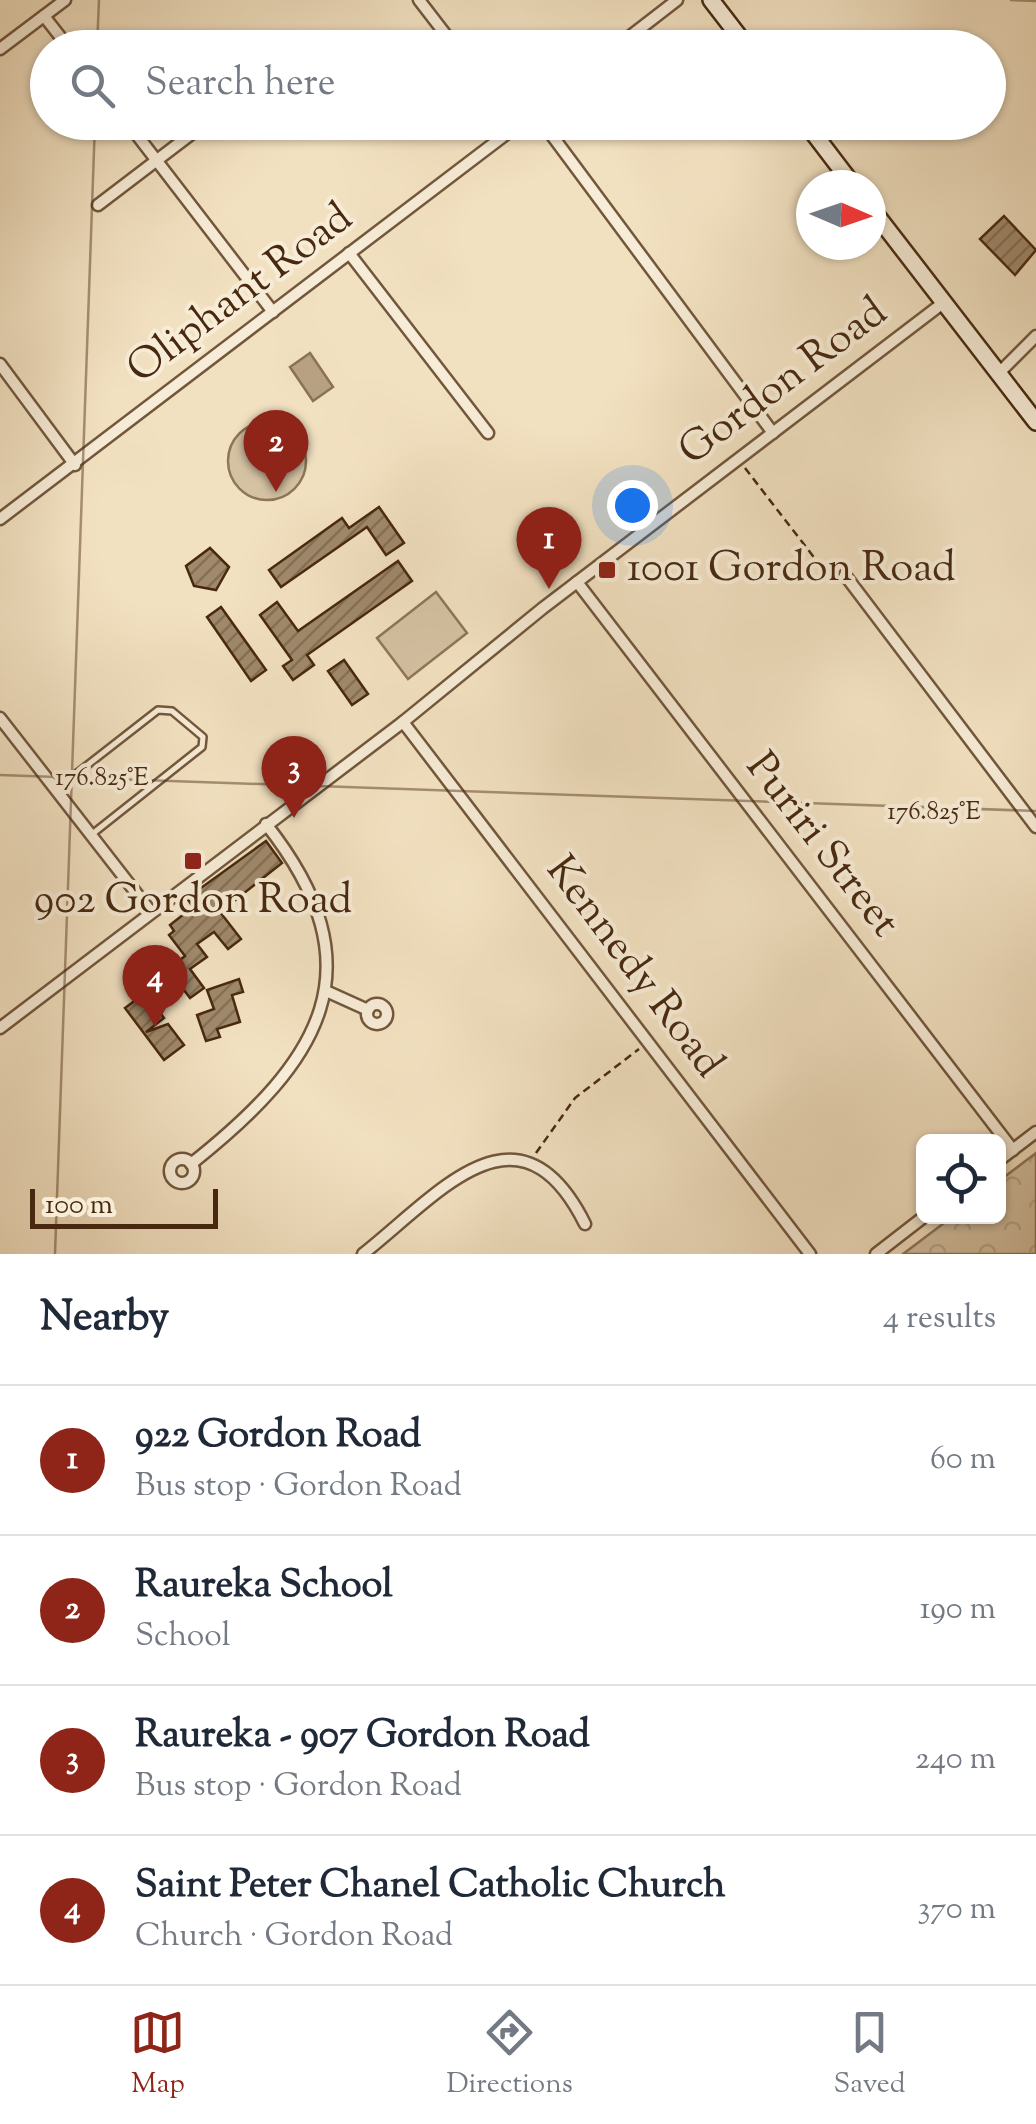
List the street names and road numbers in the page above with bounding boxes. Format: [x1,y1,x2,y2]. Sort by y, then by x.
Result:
street label: Oliphant Road [116,190,366,400]
street label: Gordon Road [667,285,901,481]
street label: Puriri Street [730,741,912,951]
street label: Kennedy Road [529,844,737,1092]

